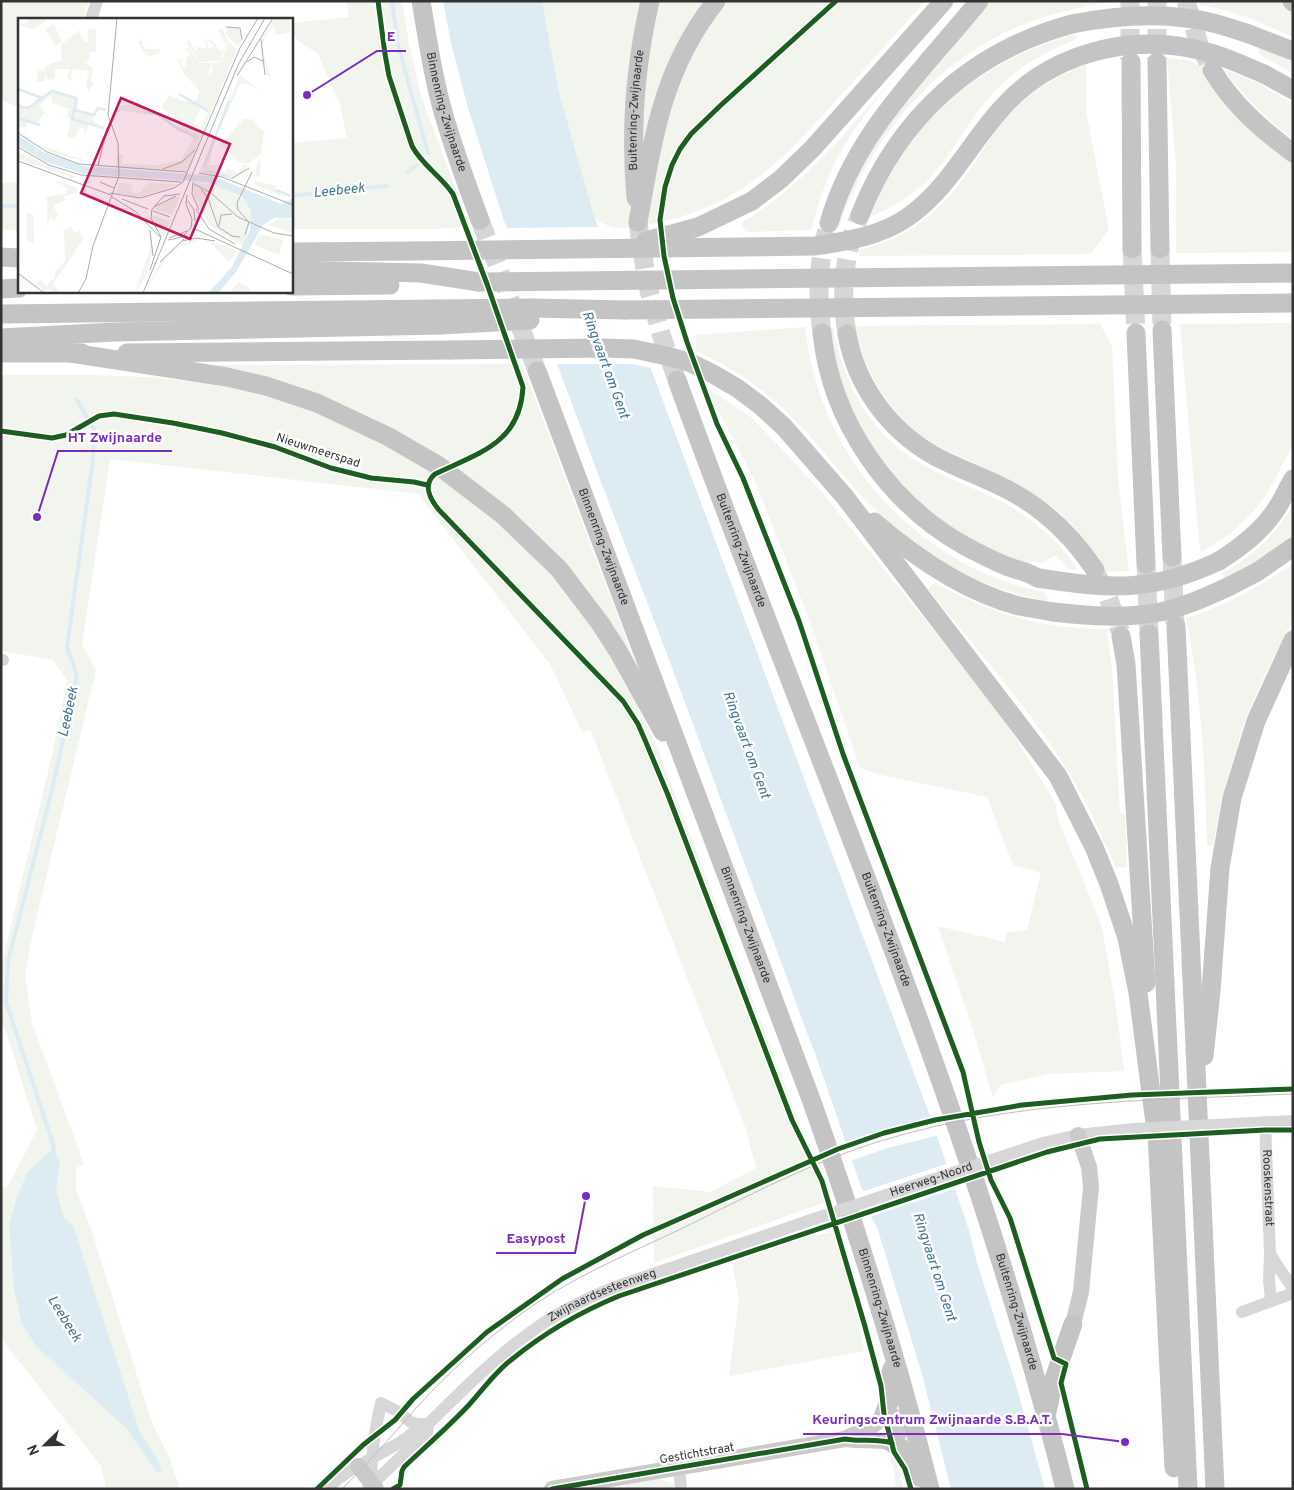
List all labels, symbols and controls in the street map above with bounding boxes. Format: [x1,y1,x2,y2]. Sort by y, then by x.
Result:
inset map [18,18,292,292]
callout: E [377,22,406,51]
text: E [387,29,396,46]
street label: Buitenring-Zwijnaarde [626,49,649,171]
street label: Binnenring-Zwijnaarde [422,51,470,174]
water label: Leebeek [313,180,366,202]
water label: Ringvaart om Gent [578,309,633,422]
callout: HT Zwijnaarde [58,422,172,451]
text: HT Zwijnaarde [68,430,162,447]
street label: Nieuwmeerspad [274,430,362,472]
street label: Binnenring-Zwijnaarde [574,486,633,608]
street label: Buitenring-Zwijnaarde [712,491,770,610]
water label: Leebeek [55,684,83,739]
water label: Ringvaart om Gent [719,689,774,802]
street label: Binnenring-Zwijnaarde [716,864,775,986]
street label: Buitenring-Zwijnaarde [857,870,914,989]
street label: Rooskenstraat [1258,1149,1277,1227]
street label: Heerweg-Noord [888,1159,975,1201]
water label: Ringvaart om Gent [908,1211,960,1324]
callout: Easypost [496,1224,575,1253]
text: Easypost [506,1231,566,1248]
street label: Binnenring-Zwijnaarde [854,1247,905,1370]
street label: Buitenring-Zwijnaarde [991,1252,1041,1372]
street label: Zwijnaardsesteenweg [545,1265,658,1326]
water label: Leebeek [43,1293,85,1346]
callout: Keuringscentrum Zwijnaarde S.B.A.T. [803,1405,1062,1434]
text: Keuringscentrum Zwijnaarde S.B.A.T. [812,1412,1052,1429]
north arrow [20,1420,70,1470]
street label: Gestichtstraat [658,1440,736,1468]
text: N [25,1442,44,1457]

